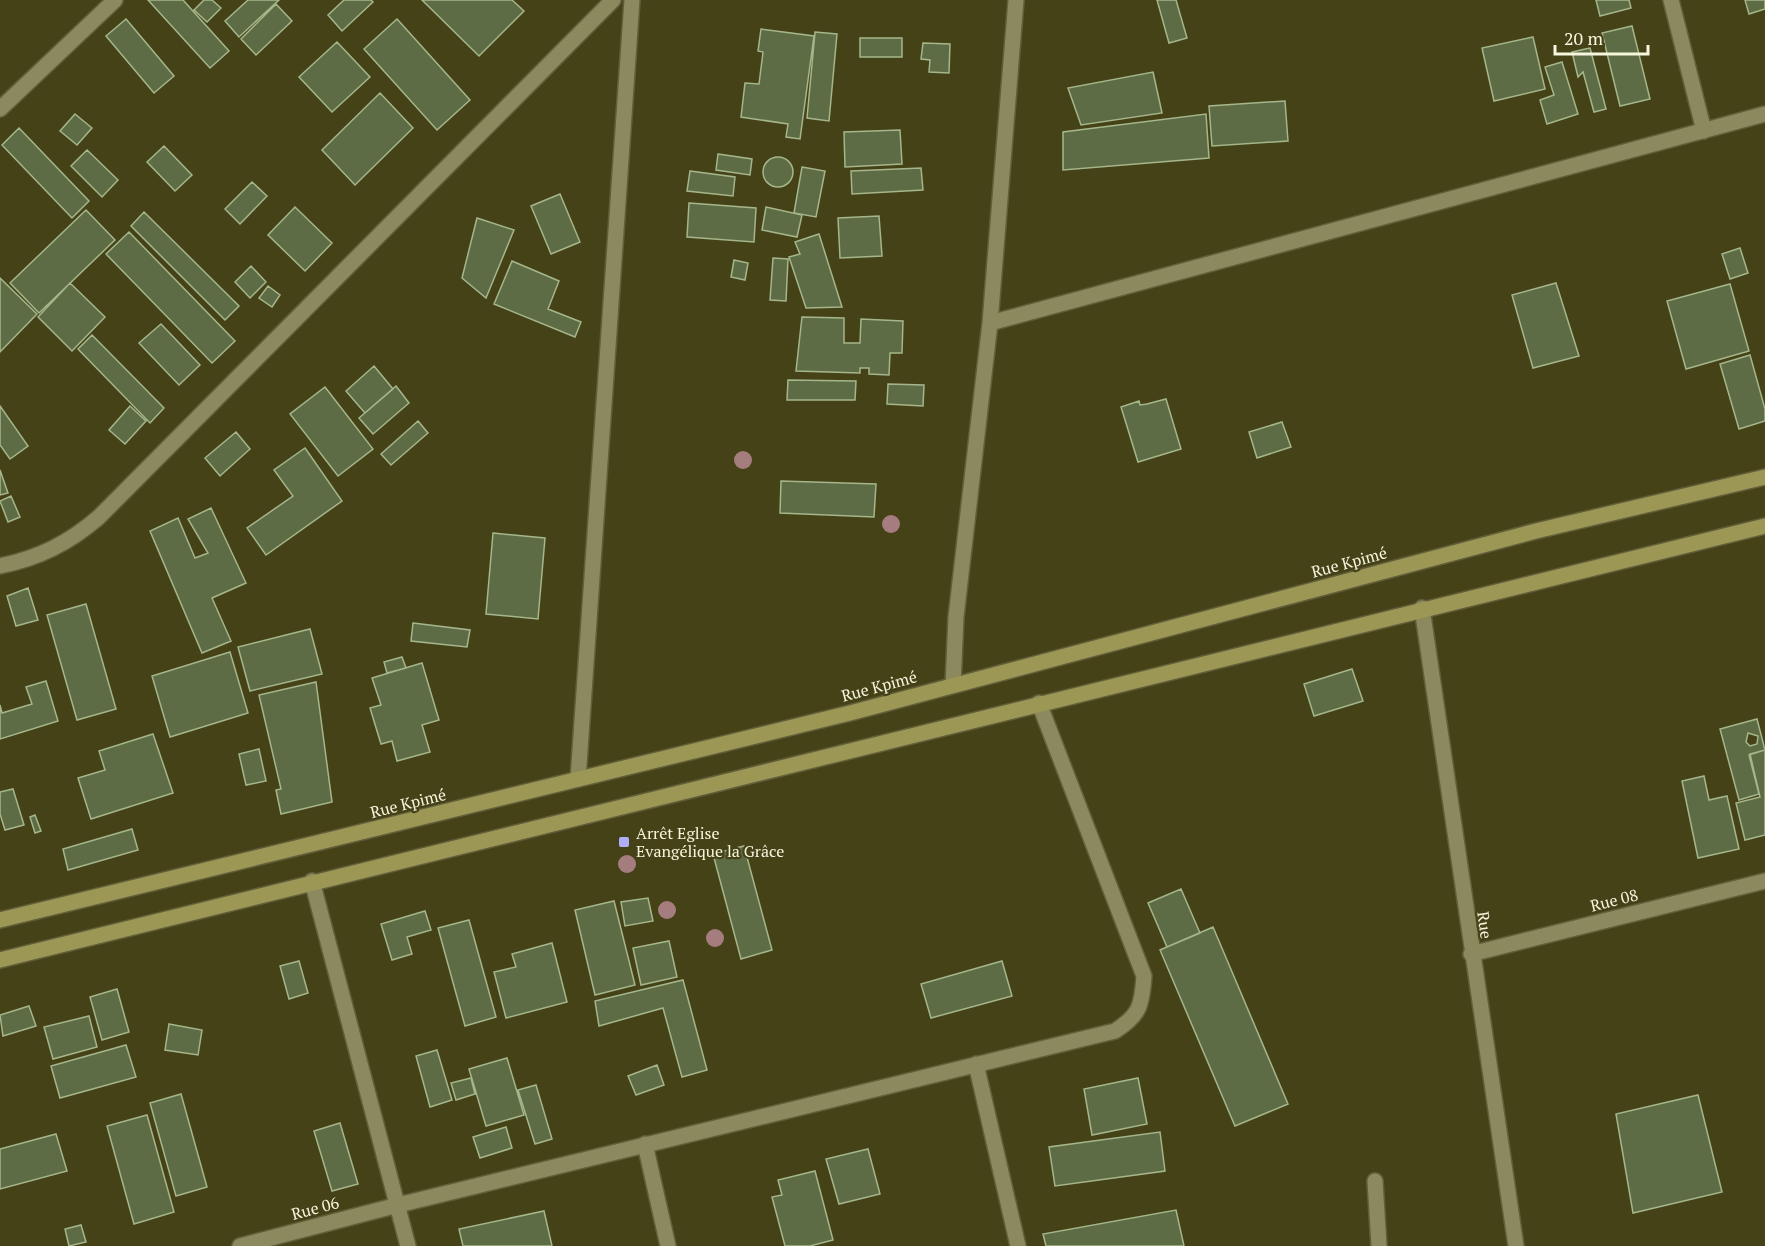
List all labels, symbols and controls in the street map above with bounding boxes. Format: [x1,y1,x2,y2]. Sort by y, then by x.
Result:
scale bar [1555,18,1648,56]
text: 20 m [1564,26,1604,50]
street label: Rue Kpimé [1309,541,1389,583]
street label: Rue Kpimé [839,665,919,707]
street label: Rue Kpimé [368,783,448,823]
place label: Arrêt Eglise Evangélique la Grâce [636,822,784,862]
marker: Arrêt Eglise Evangélique la Grâce [617,835,631,849]
street label: Rue 08 [1588,883,1640,917]
street label: Rue [1472,910,1498,940]
street label: Rue 06 [289,1191,342,1225]

